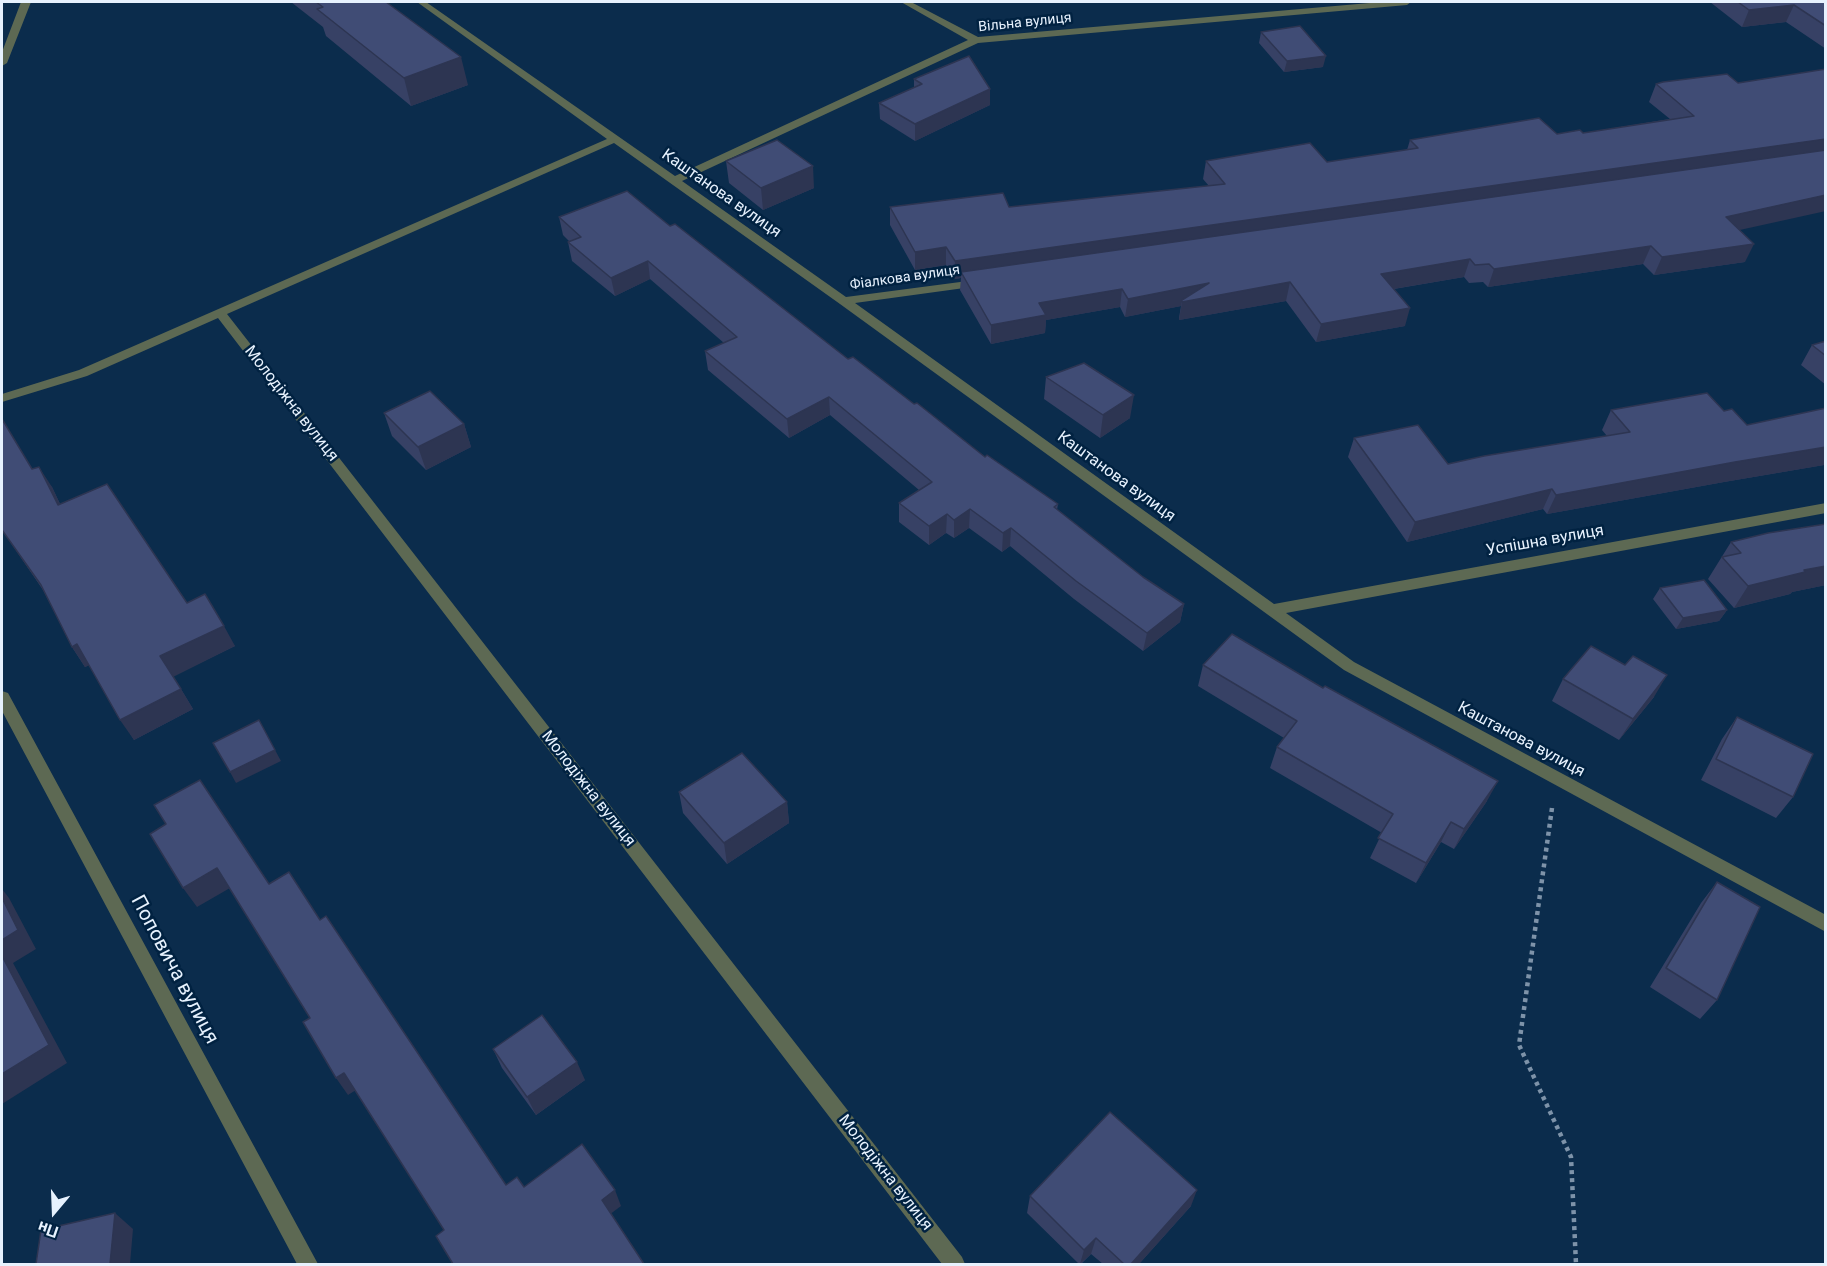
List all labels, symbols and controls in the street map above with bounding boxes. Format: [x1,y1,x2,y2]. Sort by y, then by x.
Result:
street label: Вільна вулиця [978,10,1072,36]
street label: Каштанова вулиця [658,146,784,242]
street label: Фіалкова вулиця [849,262,961,294]
street label: Молодіжна вулиця [240,342,342,466]
street label: Каштанова вулиця [1053,428,1179,526]
street label: Успішна вулиця [1485,521,1605,561]
street label: Каштанова вулиця [1454,698,1588,782]
street label: Молодіжна вулиця [537,727,639,851]
street label: Поповича вулиця [125,892,223,1048]
street label: Молодіжна вулиця [834,1111,936,1235]
north arrow [24,1182,84,1242]
text: Пн [35,1217,61,1242]

